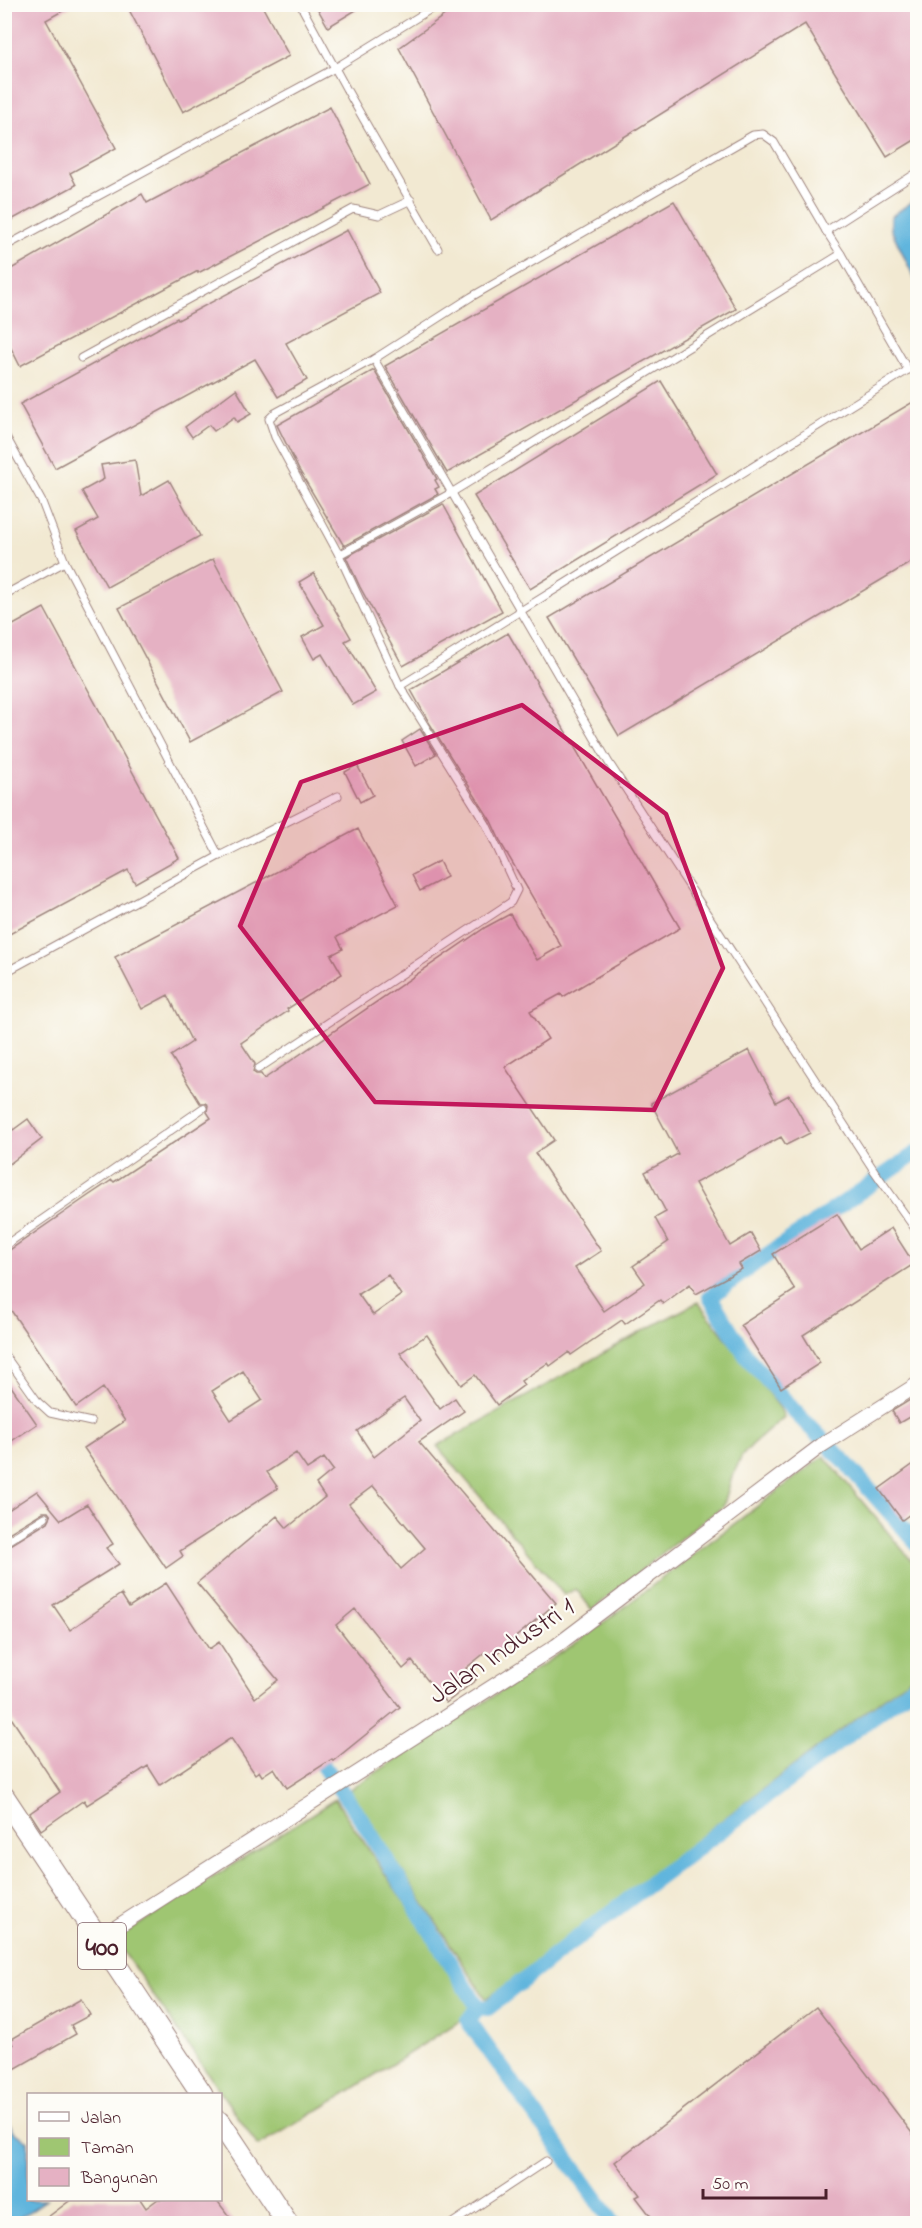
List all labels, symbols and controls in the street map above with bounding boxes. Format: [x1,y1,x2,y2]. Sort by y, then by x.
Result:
street label: Jalan Industri 1 [422,1589,583,1715]
road number: 400 [78,1923,126,1969]
legend [27,2093,222,2201]
text: Jalan [81,2106,121,2132]
text: Taman [81,2136,134,2162]
scale bar [703,2162,826,2200]
text: Bangunan [80,2166,158,2193]
text: 50 m [712,2172,749,2198]

